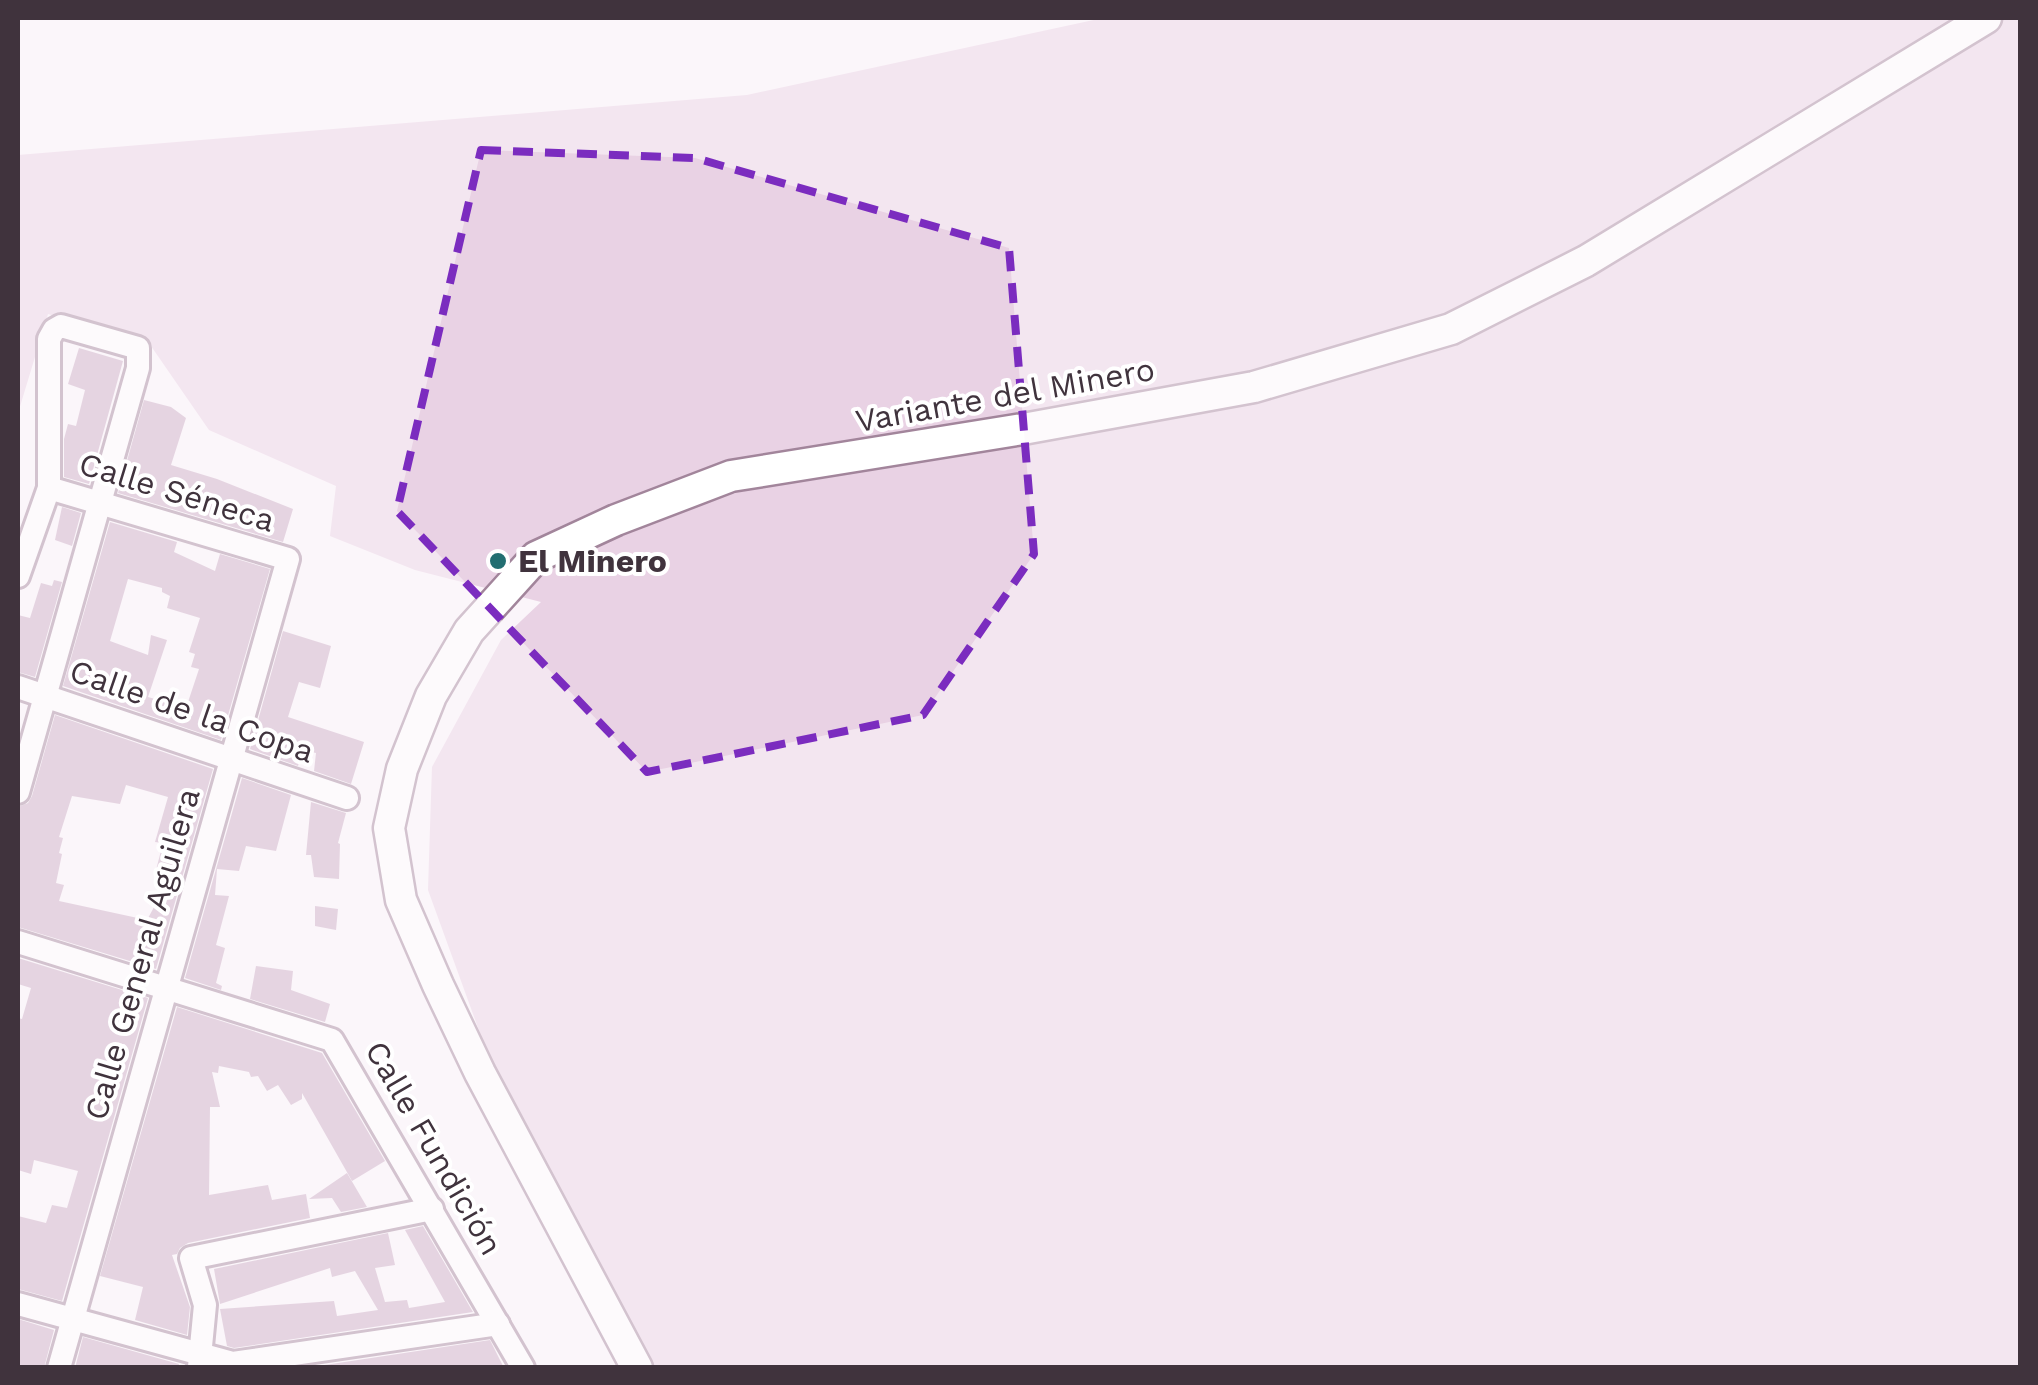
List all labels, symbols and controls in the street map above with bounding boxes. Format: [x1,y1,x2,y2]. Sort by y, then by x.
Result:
street label: Variante del Minero [853,350,1157,440]
street label: Calle Séneca [75,444,279,540]
place label: El Minero [518,542,667,580]
marker: El Minero [487,550,509,572]
street label: Calle de la Copa [65,651,319,771]
street label: Calle General Aguilera [76,784,208,1124]
street label: Calle Fundición [357,1034,511,1262]

